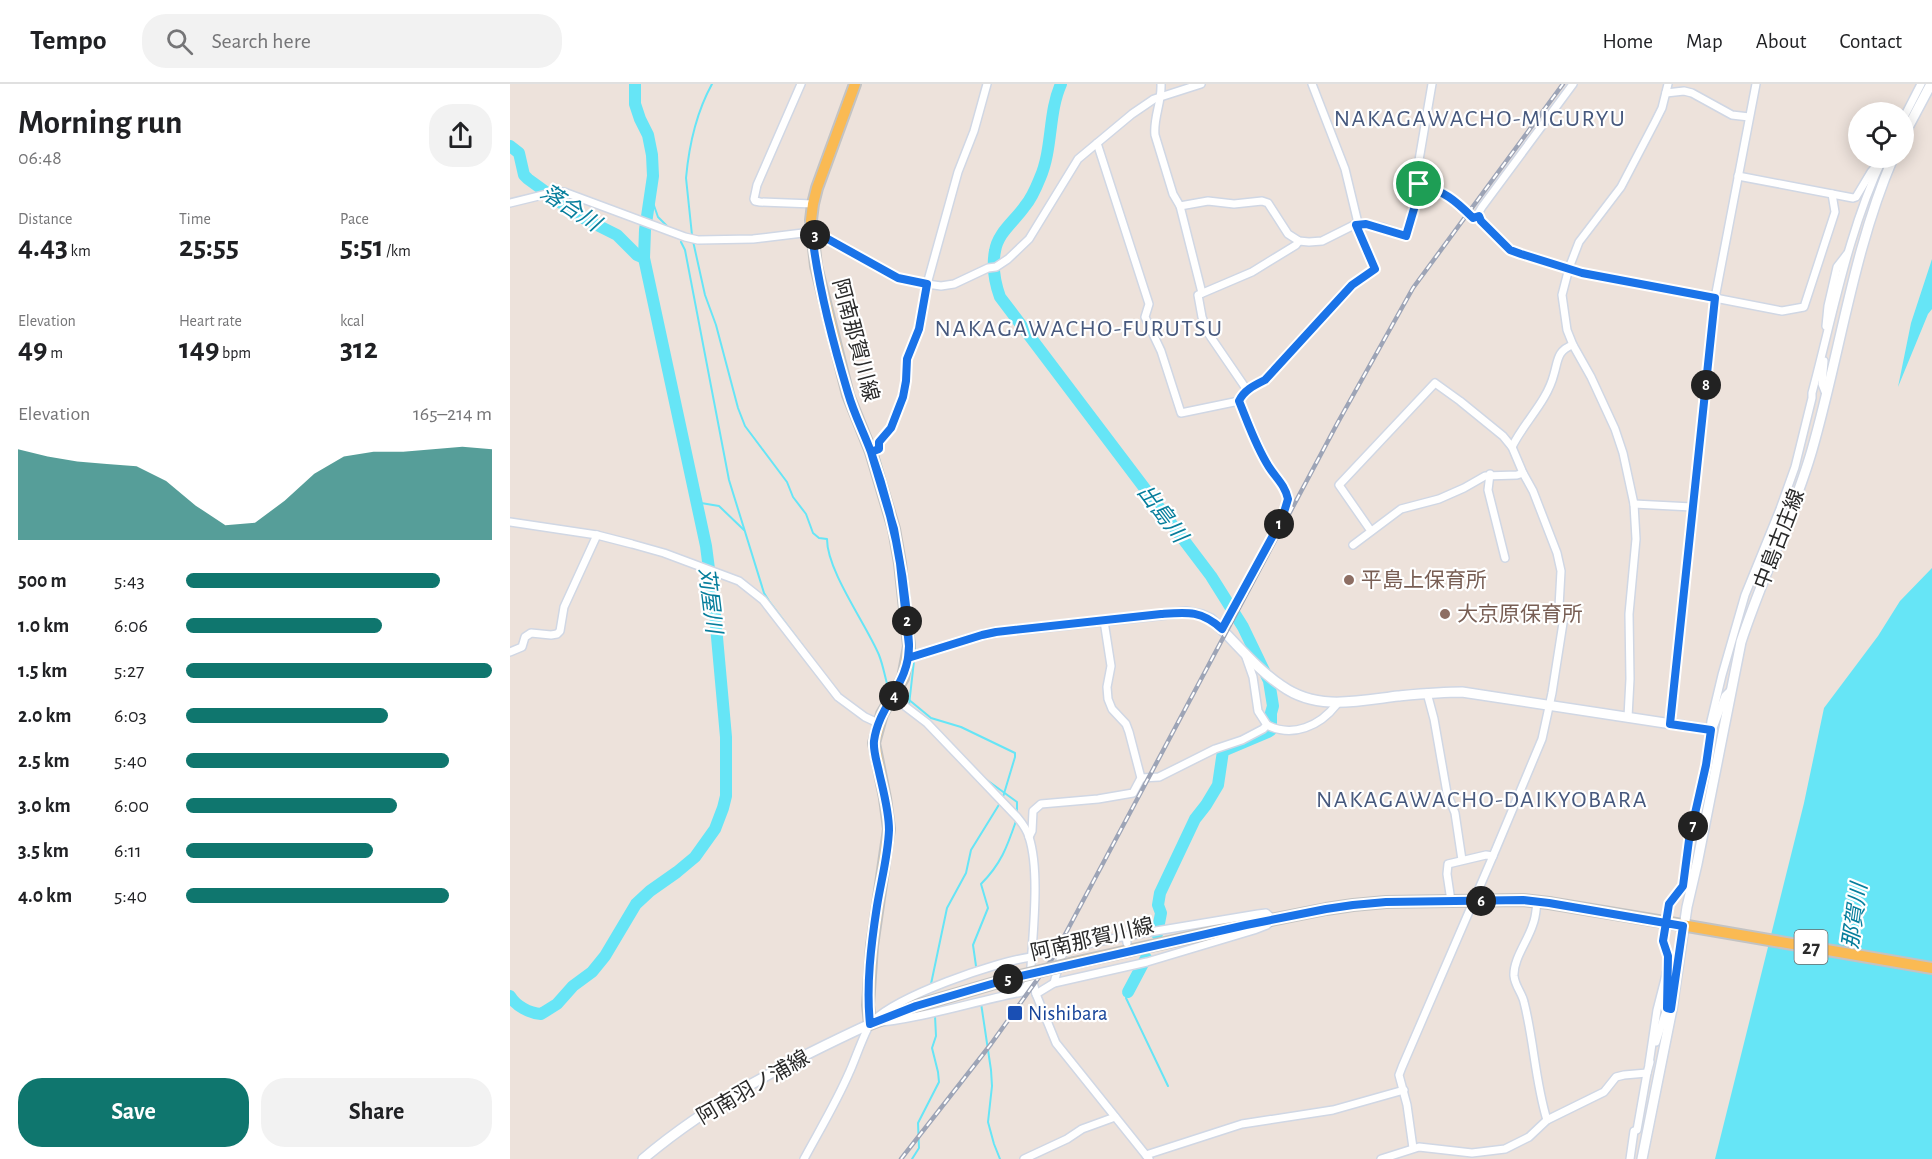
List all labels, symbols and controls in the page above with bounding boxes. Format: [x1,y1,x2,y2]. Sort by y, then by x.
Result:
search box [142,14,562,68]
icon: search [163,25,196,58]
text: Tempo [30,27,106,55]
text: Search here [211,30,311,52]
text: Home [1602,31,1653,52]
text: Map [1686,31,1723,52]
text: About [1756,31,1806,52]
text: Contact [1839,31,1902,52]
map controls [1848,102,1914,168]
button: locate [1848,102,1914,168]
button: share [429,104,492,167]
text: Morning run [18,107,182,140]
district label: NAKAGAWACHO-MIGURYU [1334,107,1626,131]
text: 06:48 [18,148,62,168]
pin [1393,158,1444,209]
icon: arrive [1402,167,1435,200]
water label: 落合川 [537,180,606,236]
text: Distance [18,211,72,227]
text: Time [179,211,211,227]
text: Pace [340,211,369,227]
pin: 3 [800,220,830,250]
text: 3 [812,227,818,243]
text: 4.43 [18,232,68,262]
text: 25:55 [179,232,239,262]
text: 5:51 [340,232,384,262]
text: km [68,243,91,259]
text: /km [384,243,411,259]
street label: 阿南那賀川線 [829,276,883,404]
text: Elevation [18,313,76,329]
text: Heart rate [179,313,242,329]
text: kcal [340,313,364,329]
district label: NAKAGAWACHO-FURUTSU [934,317,1224,341]
text: 49 [18,334,48,364]
text: 149 [179,334,219,364]
text: 312 [340,334,378,364]
text: m [48,345,63,361]
text: bpm [219,345,251,361]
pin: 8 [1691,370,1721,400]
text: 8 [1702,377,1710,393]
text: Elevation [18,404,90,424]
text: 165–214 m [413,404,492,424]
water label: 出島川 [1134,480,1193,548]
street label: 中島古庄線 [1750,486,1808,592]
pin: 1 [1264,509,1294,539]
text: 1 [1276,516,1282,532]
water label: 苅屋川 [695,566,726,636]
place label: 平島上保育所 [1361,569,1487,591]
text: 500 m [18,571,67,591]
text: 5:43 [114,571,145,591]
marker: 平島上保育所 [1342,573,1356,587]
place label: 大京原保育所 [1457,603,1583,625]
pin: 2 [892,606,922,636]
marker: 大京原保育所 [1438,607,1452,621]
text: 2 [903,613,911,629]
text: 1.0 km [18,616,69,636]
text: 6:06 [114,616,148,636]
text: 1.5 km [18,661,67,681]
text: 5:27 [114,661,144,681]
pin: 4 [879,681,909,711]
text: 4 [890,688,898,704]
text: 2.0 km [18,706,71,726]
text: 6:03 [114,706,147,726]
text: 2.5 km [18,751,70,771]
text: 5:40 [114,751,147,771]
district label: NAKAGAWACHO-DAIKYOBARA [1316,788,1648,812]
text: 3.0 km [18,796,71,816]
text: 6:00 [114,796,149,816]
pin: 7 [1678,811,1708,841]
text: 7 [1690,818,1696,834]
text: 3.5 km [18,841,69,861]
text: 6:11 [114,841,142,861]
water label: 那賀川 [1839,880,1871,950]
text: 4.0 km [18,886,72,906]
text: 5:40 [114,886,147,906]
pin: 6 [1466,886,1496,916]
text: 6 [1477,893,1485,909]
street label: 阿南那賀川線 [1028,914,1156,964]
road number: 27 [1794,930,1828,964]
pin: 5 [993,964,1023,994]
text: 5 [1005,971,1011,987]
place label: Nishibara [1028,1003,1108,1024]
marker: Nishibara [1006,1004,1024,1022]
street label: 阿南羽ノ浦線 [693,1046,813,1128]
button: Save [18,1078,249,1147]
button: Share [261,1078,492,1147]

